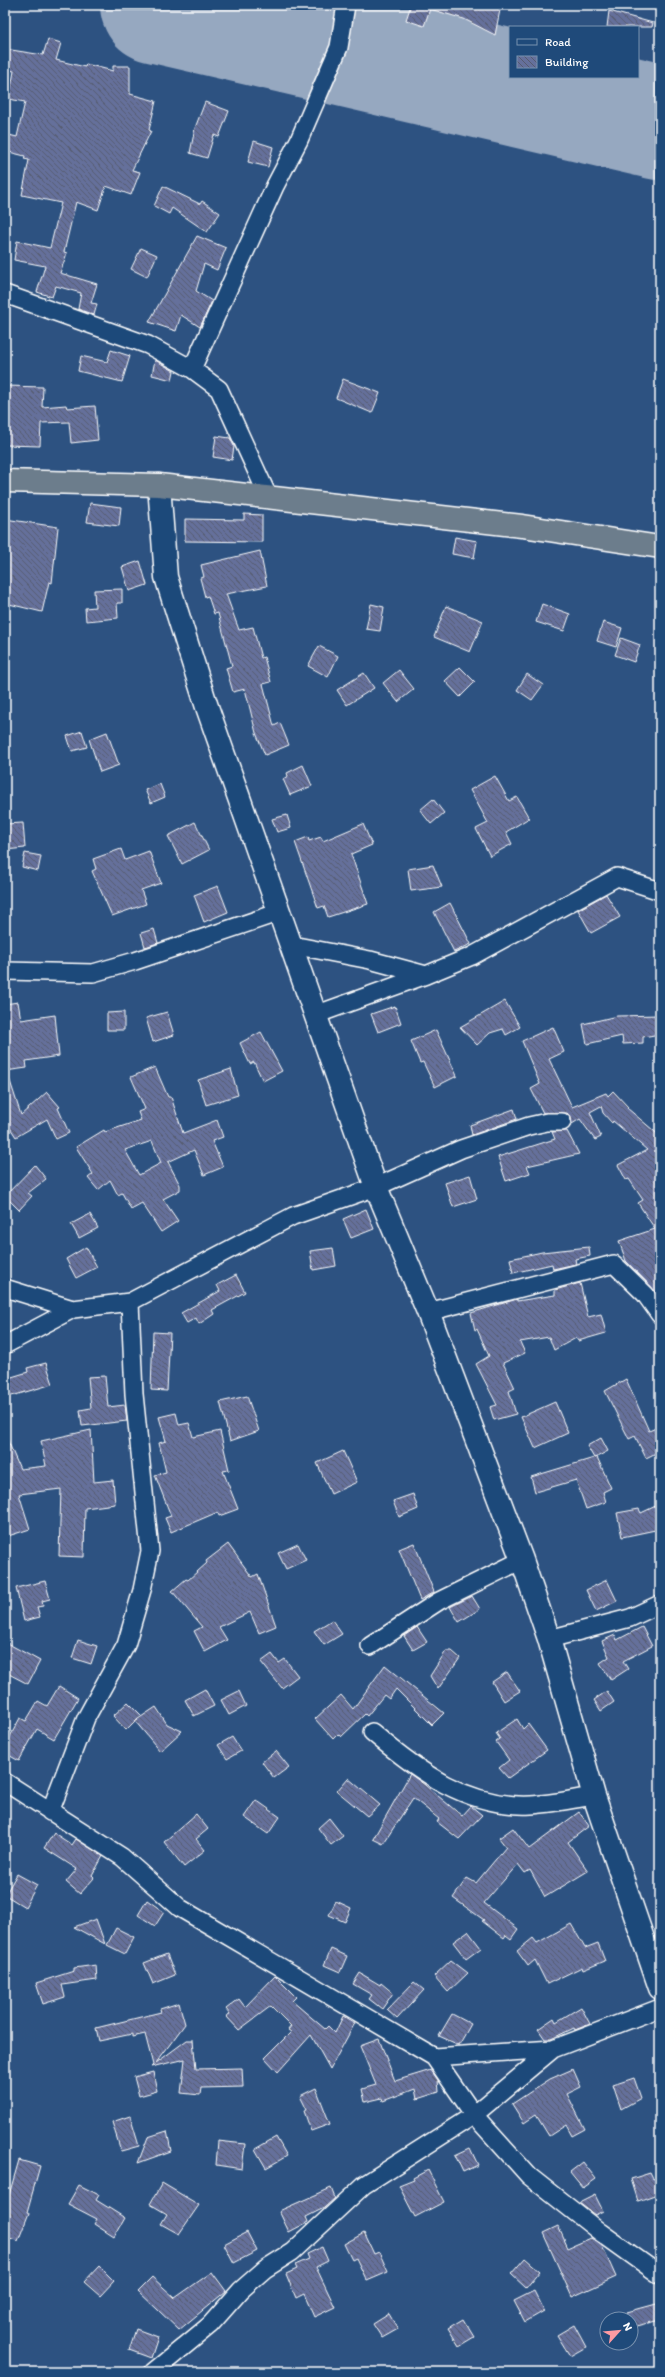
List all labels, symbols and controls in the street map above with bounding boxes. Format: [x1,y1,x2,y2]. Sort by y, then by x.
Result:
legend [509,26,639,78]
text: Road [545,35,571,49]
text: Building [545,55,589,69]
north arrow [599,2311,639,2351]
text: N [620,2320,635,2333]

